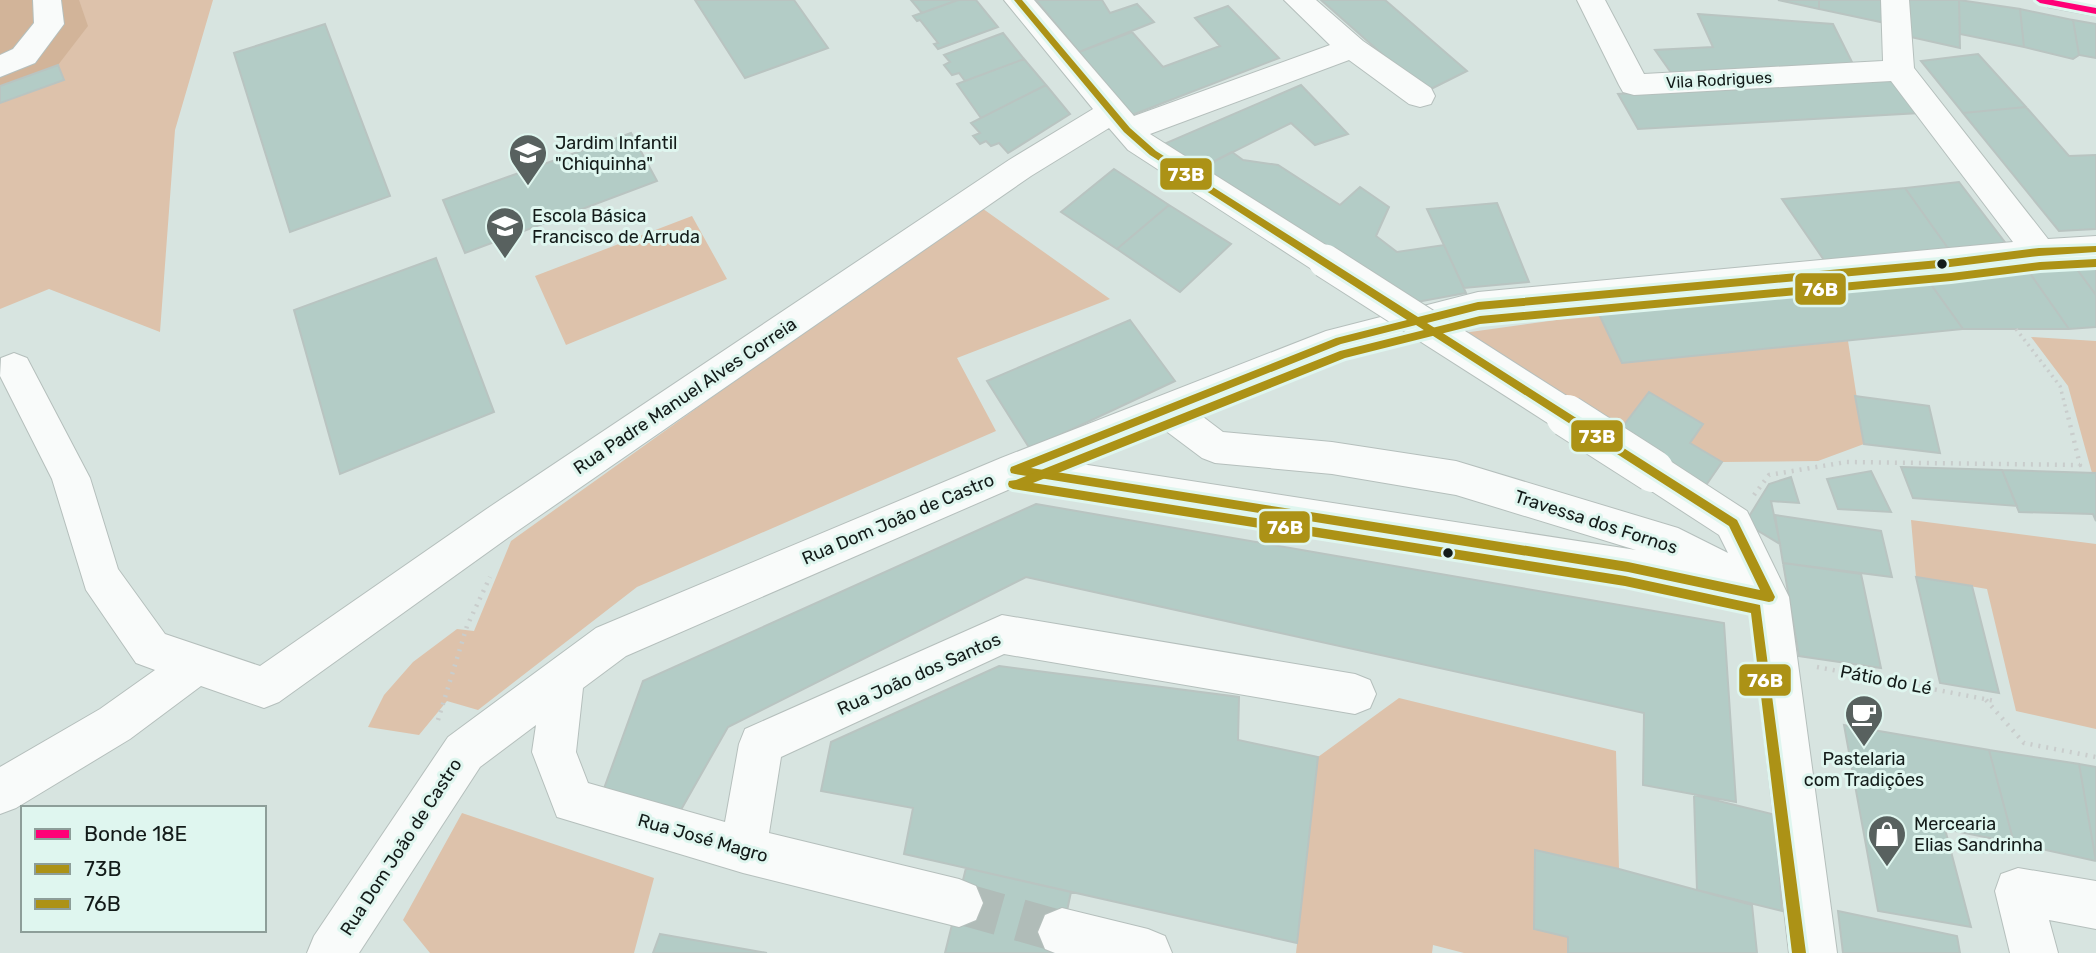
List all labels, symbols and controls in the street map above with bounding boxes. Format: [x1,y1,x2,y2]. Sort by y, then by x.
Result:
street label: Vila Rodrigues [1665,68,1773,92]
school or university icon: Jardim Infantil "Chiquinha" [507,132,549,187]
place label: Jardim Infantil "Chiquinha" [555,132,677,175]
line badge: 73B [1159,157,1213,191]
text: 73B [1168,163,1204,186]
school or university icon: Escola Básica Francisco de Arruda [484,205,526,260]
place label: Escola Básica Francisco de Arruda [532,205,700,248]
unlabelled marker [1935,257,1949,271]
line badge: 76B [1794,272,1847,306]
text: 76B [1802,278,1838,301]
street label: Rua Padre Manuel Alves Correia [569,313,801,479]
line badge: 73B [1570,419,1624,453]
text: 73B [1579,425,1615,448]
street label: Rua Dom João de Castro [798,468,998,570]
street label: Travessa dos Fornos [1512,485,1680,559]
line badge: 76B [1258,510,1311,544]
text: 76B [1267,516,1303,539]
unlabelled marker [1441,546,1455,560]
street label: Rua João dos Santos [834,628,1004,720]
street label: Pátio do Lé [1838,660,1934,700]
line badge: 76B [1738,663,1792,697]
text: 76B [1747,669,1783,692]
cafe icon: Pastelaria com Tradições [1843,693,1885,748]
place label: Pastelaria com Tradições [1804,748,1924,791]
street label: Rua Dom João de Castro [335,754,467,940]
legend [21,806,266,932]
street label: Rua José Magro [635,809,771,867]
shop icon: Mercearia Elias Sandrinha [1866,813,1908,868]
place label: Mercearia Elias Sandrinha [1914,813,2043,856]
text: Bonde 18E [84,821,187,846]
text: 73B [84,856,121,881]
text: 76B [84,891,121,916]

